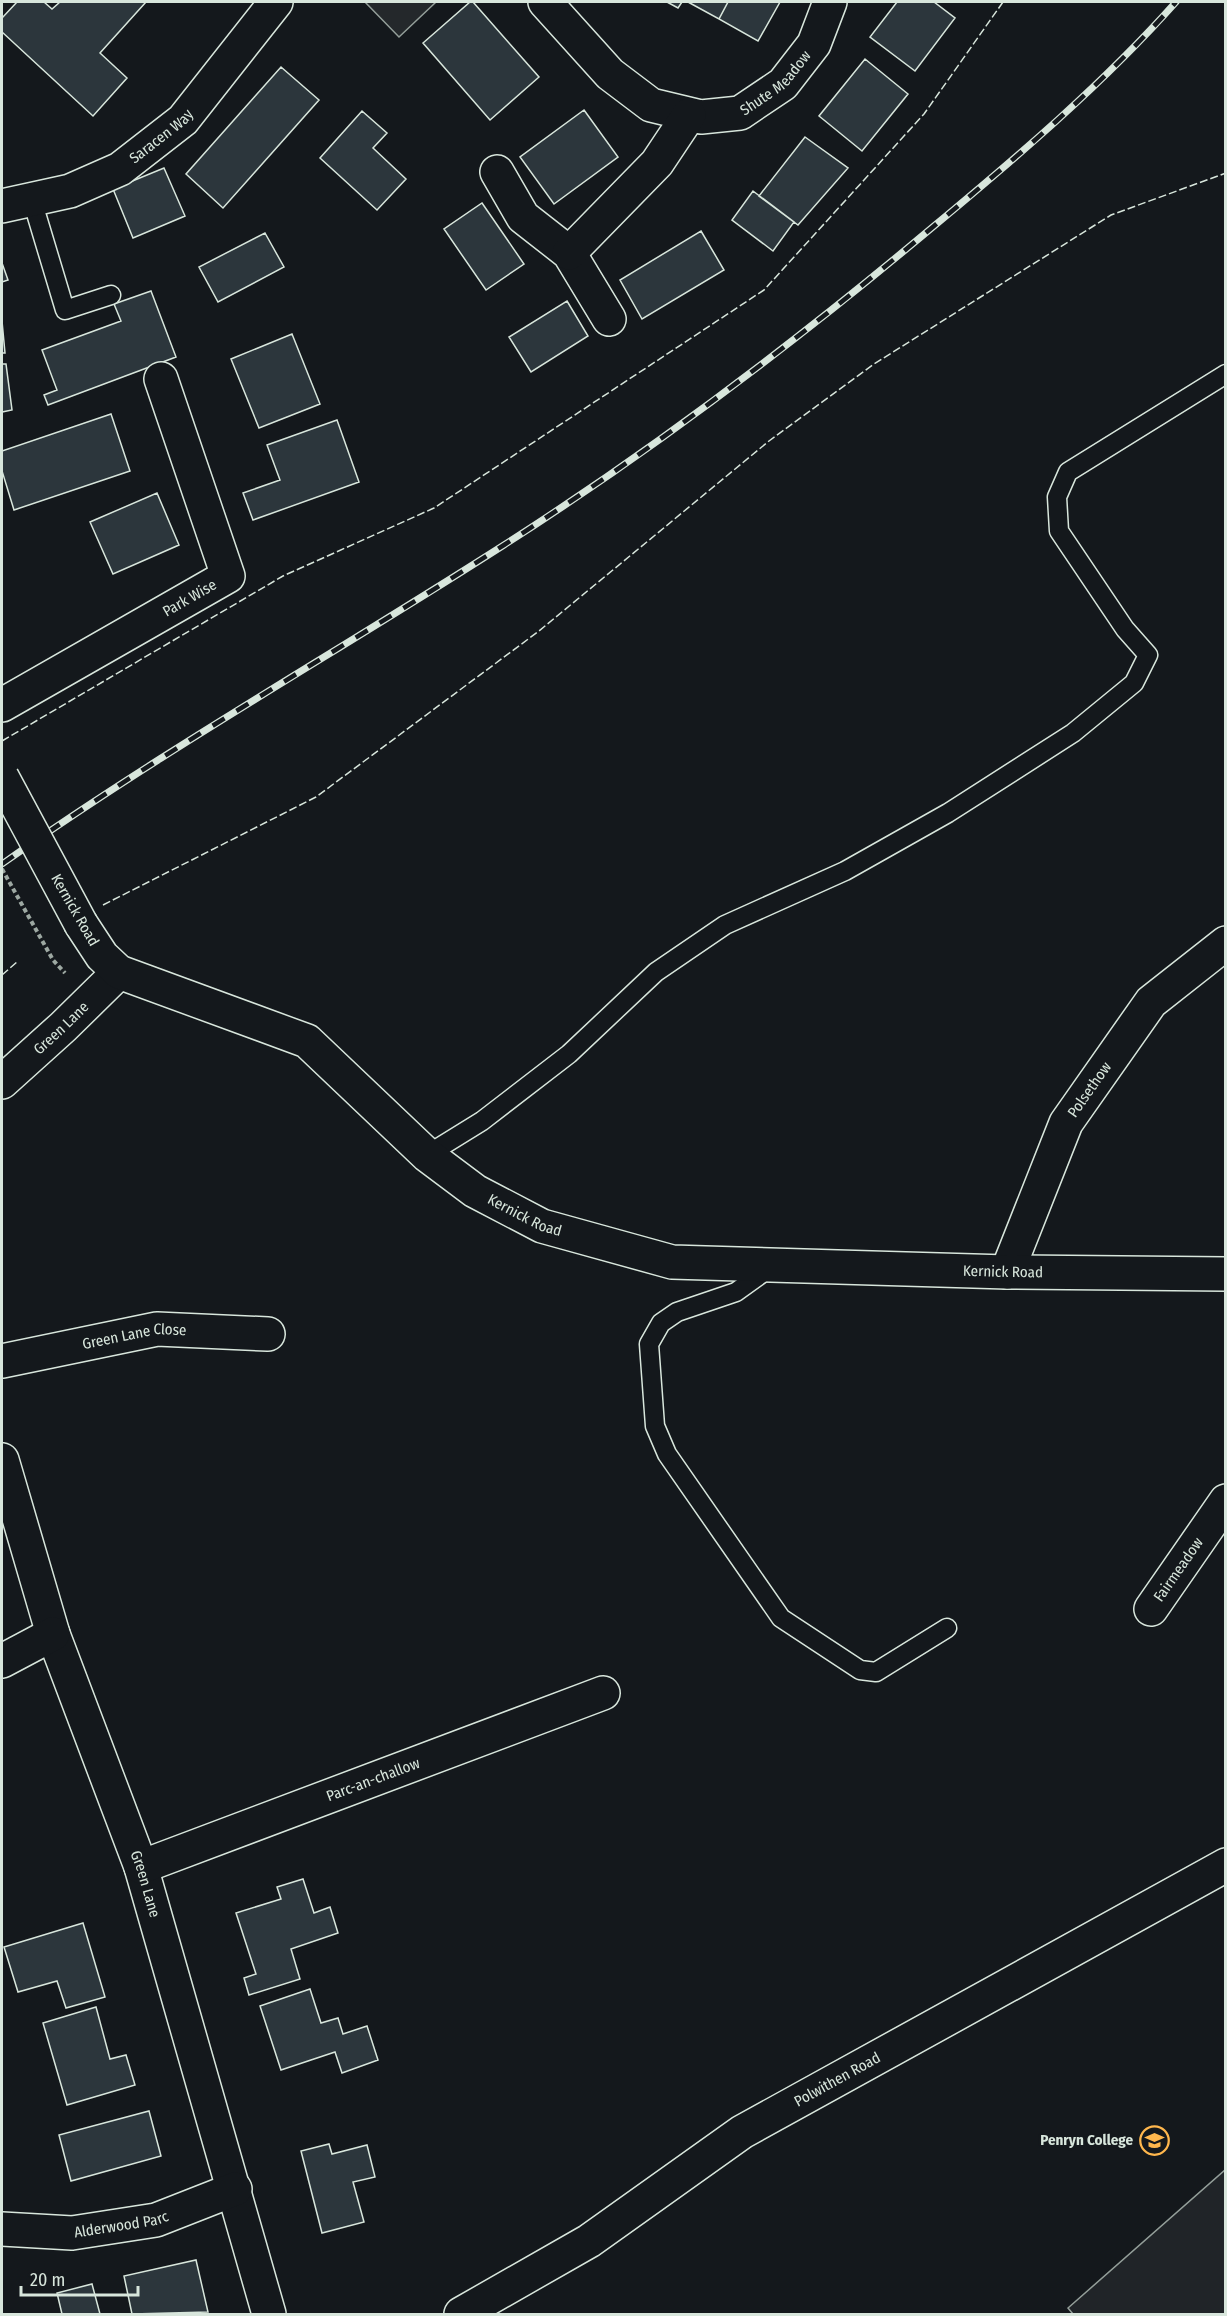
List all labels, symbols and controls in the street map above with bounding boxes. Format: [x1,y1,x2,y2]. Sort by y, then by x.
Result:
street label: Shute Meadow [737,47,815,119]
street label: Saracen Way [126,105,197,167]
street label: Park Wise [159,575,220,620]
street label: Kernick Road [47,871,103,949]
street label: Green Lane [30,998,92,1058]
street label: Polsethow [1064,1058,1115,1121]
street label: Kernick Road [485,1190,564,1240]
street label: Kernick Road [963,1262,1043,1281]
street label: Green Lane Close [81,1320,187,1353]
street label: Fairmeadow [1150,1534,1207,1605]
street label: Parc-an-challow [324,1754,422,1805]
street label: Green Lane [127,1848,164,1920]
street label: Polwithen Road [791,2048,883,2110]
school or university icon: Penryn College [1138,2124,1170,2156]
place label: Penryn College [1040,2131,1133,2149]
street label: Alderwood Parc [73,2207,172,2242]
scale bar [21,2259,138,2297]
text: 20 m [30,2269,65,2291]

